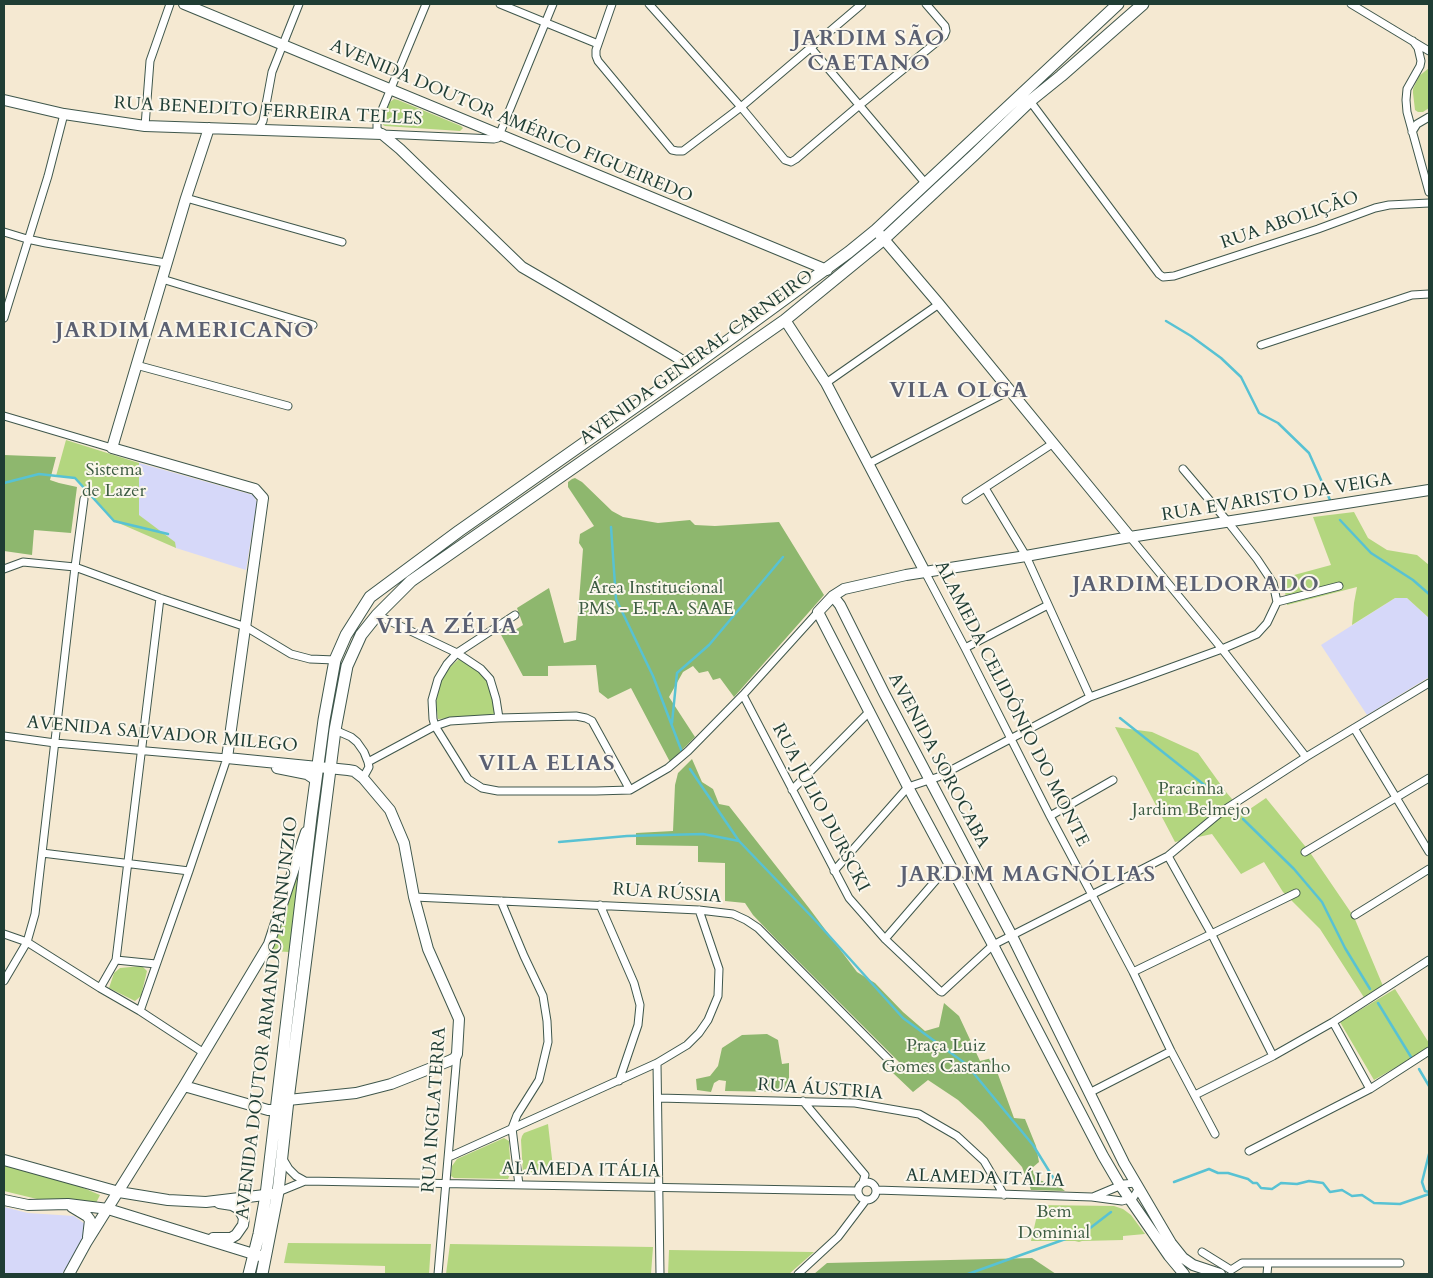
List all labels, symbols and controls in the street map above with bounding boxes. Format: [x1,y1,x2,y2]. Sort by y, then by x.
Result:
district label: JARDIM SÃO CAETANO [791,27,947,78]
street label: AVENIDA DOUTOR AMÉRICO FIGUEIREDO [326,36,696,208]
street label: RUA BENEDITO FERREIRA TELLES [113,93,423,131]
street label: RUA ABOLIÇÃO [1218,187,1362,255]
street label: AVENIDA GENERAL CARNEIRO [576,266,818,450]
district label: JARDIM AMERICANO [53,319,317,345]
district label: VILA OLGA [888,379,1030,405]
park label: Sistema de Lazer [82,460,146,502]
street label: RUA EVARISTO DA VEIGA [1160,469,1394,527]
street label: ALAMEDA CELIDÔNIO DO MONTE [929,557,1093,851]
district label: JARDIM ELDORADO [1070,573,1322,599]
park label: Área Institucional PMS - E.T.A. SAAE [578,578,734,620]
district label: VILA ZÉLIA [375,615,519,641]
street label: AVENIDA SOROCABA [883,670,993,852]
street label: AVENIDA SALVADOR MILEGO [26,712,298,758]
street label: RUA JULIO DURSCKI [767,720,873,896]
district label: VILA ELIAS [477,752,617,778]
park label: Pracinha Jardim Belmejo [1132,779,1250,822]
street label: AVENIDA DOUTOR ARMANDO PANNUNZIO [233,815,303,1221]
district label: JARDIM MAGNÓLIAS [898,863,1158,889]
street label: RUA RÚSSIA [612,879,722,909]
street label: RUA INGLATERRA [418,1026,452,1194]
park label: Praça Luiz Gomes Castanho [881,1036,1011,1078]
street label: RUA ÁUSTRIA [756,1075,884,1105]
street label: ALAMEDA ITÁLIA [501,1159,661,1183]
street label: ALAMEDA ITÁLIA [905,1165,1065,1193]
park label: Bem Dominial [1018,1202,1090,1244]

